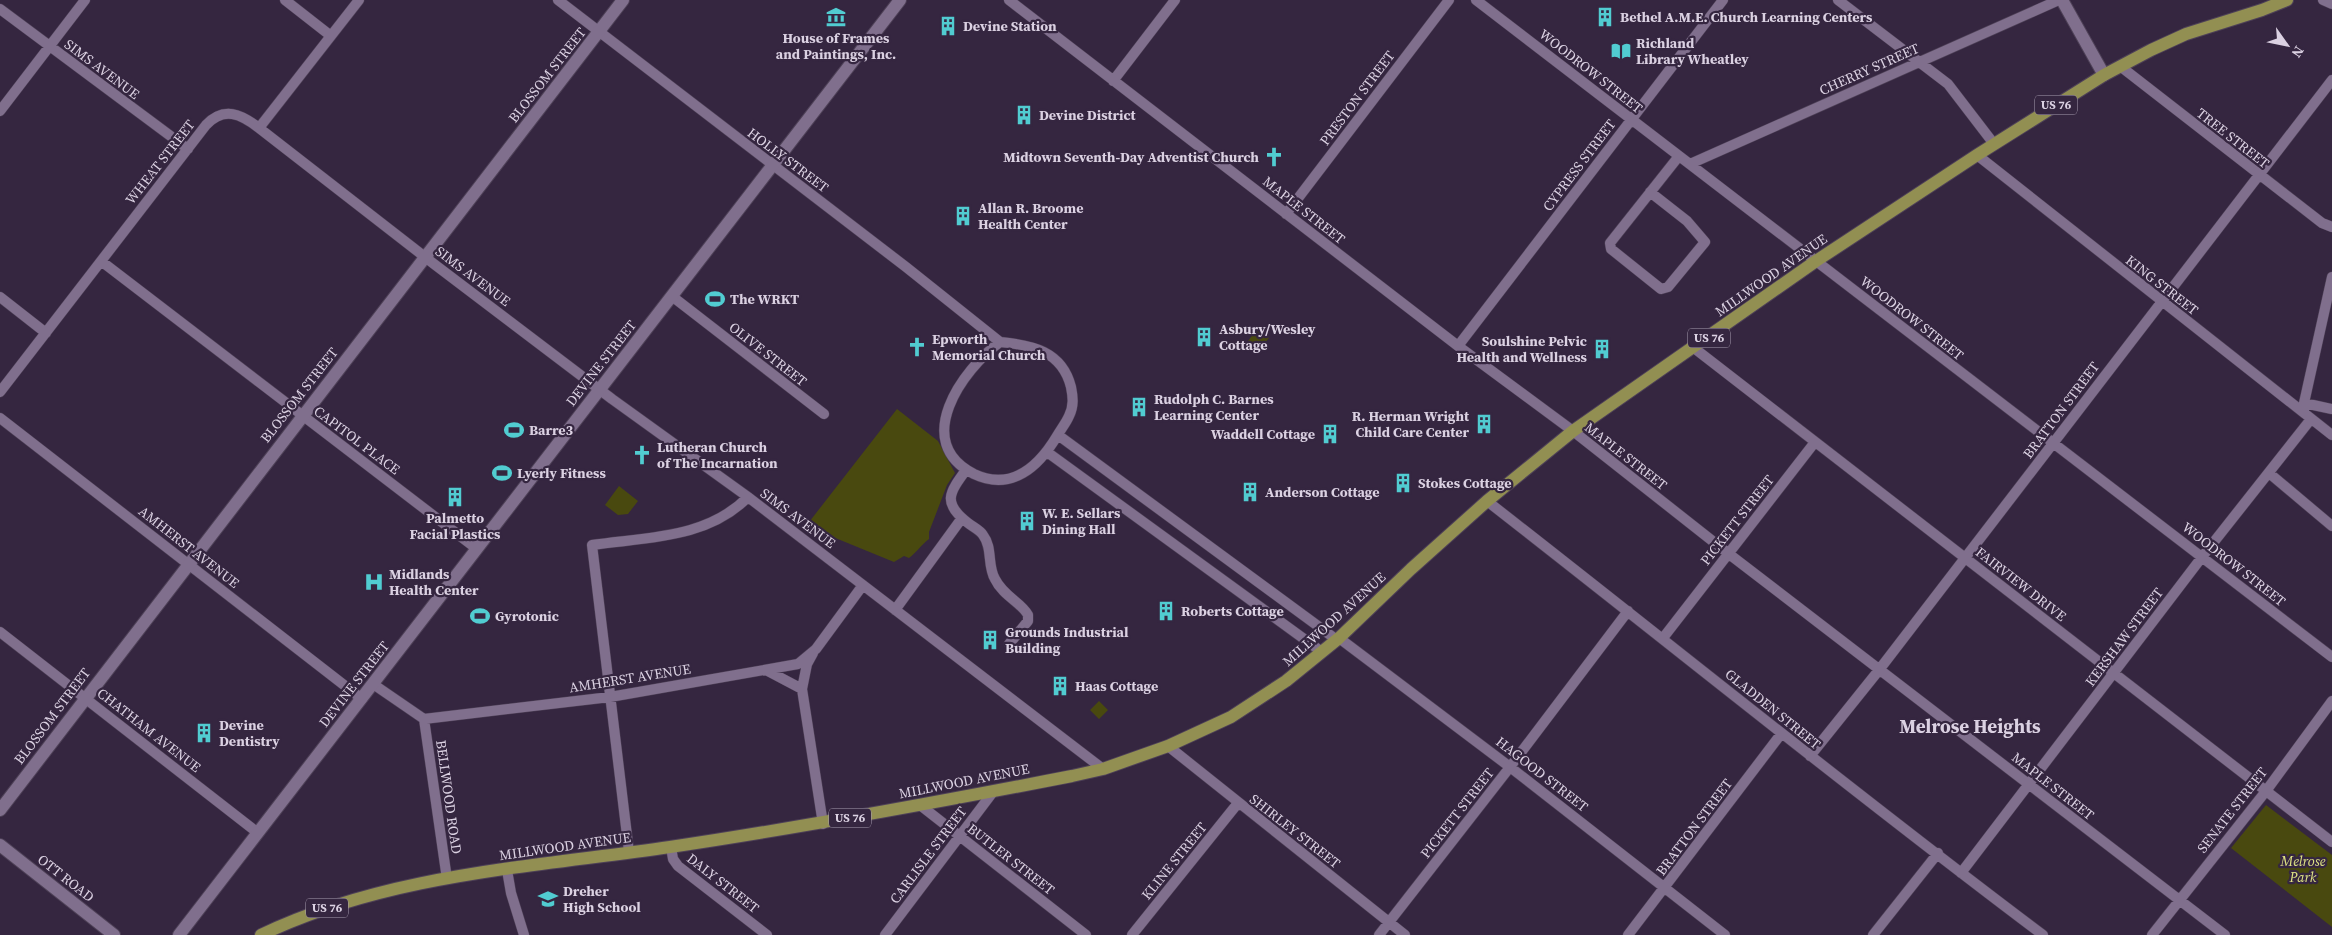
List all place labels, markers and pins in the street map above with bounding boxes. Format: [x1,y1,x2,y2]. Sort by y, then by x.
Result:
museum icon: House of Frames and Paintings, Inc. [825,6,847,28]
building icon: Bethel A.M.E. Church Learning Centers [1594,6,1616,28]
place label: Bethel A.M.E. Church Learning Centers [1620,7,1873,27]
building icon: Devine Station [937,15,959,37]
place label: Devine Station [963,16,1057,36]
place label: House of Frames and Paintings, Inc. [776,28,896,64]
place label: Richland Library Wheatley [1636,33,1749,69]
library icon: Richland Library Wheatley [1610,40,1632,62]
building icon: Devine District [1013,104,1035,126]
place label: Devine District [1039,105,1137,125]
church icon: Midtown Seventh-Day Adventist Church [1263,146,1285,168]
place label: Midtown Seventh-Day Adventist Church [1003,147,1259,167]
place label: Allan R. Broome Health Center [978,198,1083,234]
building icon: Allan R. Broome Health Center [952,205,974,227]
sports icon: The WRKT [704,288,726,310]
place label: The WRKT [730,289,799,309]
place label: Asbury/Wesley Cottage [1219,319,1316,355]
building icon: Asbury/Wesley Cottage [1193,326,1215,348]
place label: Epworth Memorial Church [932,329,1046,365]
place label: Soulshine Pelvic Health and Wellness [1456,331,1588,367]
church icon: Epworth Memorial Church [906,336,928,358]
building icon: Soulshine Pelvic Health and Wellness [1591,338,1613,360]
place label: Rudolph C. Barnes Learning Center [1154,389,1274,425]
building icon: Rudolph C. Barnes Learning Center [1128,396,1150,418]
place label: R. Herman Wright Child Care Center [1352,406,1470,442]
building icon: R. Herman Wright Child Care Center [1473,413,1495,435]
sports icon: Barre3 [503,419,525,441]
place label: Barre3 [529,420,574,440]
building icon: Waddell Cottage [1319,423,1341,445]
place label: Waddell Cottage [1211,424,1315,444]
place label: Lutheran Church of The Incarnation [657,437,778,473]
church icon: Lutheran Church of The Incarnation [631,444,653,466]
sports icon: Lyerly Fitness [491,462,513,484]
place label: Lyerly Fitness [517,463,606,483]
building icon: Stokes Cottage [1392,472,1414,494]
place label: Stokes Cottage [1418,473,1512,493]
building icon: Anderson Cottage [1239,481,1261,503]
place label: Anderson Cottage [1265,482,1380,502]
building icon: Palmetto Facial Plastics [444,486,466,508]
place label: W. E. Sellars Dining Hall [1042,503,1121,539]
place label: Palmetto Facial Plastics [410,508,501,544]
building icon: W. E. Sellars Dining Hall [1016,510,1038,532]
place label: Midlands Health Center [389,564,479,600]
hospital icon: Midlands Health Center [363,571,385,593]
building icon: Roberts Cottage [1155,600,1177,622]
place label: Roberts Cottage [1181,601,1284,621]
sports icon: Gyrotonic [469,605,491,627]
place label: Gyrotonic [495,606,559,626]
place label: Grounds Industrial Building [1005,622,1129,658]
building icon: Grounds Industrial Building [979,629,1001,651]
building icon: Haas Cottage [1049,675,1071,697]
place label: Haas Cottage [1075,676,1158,696]
place label: Devine Dentistry [219,715,280,751]
building icon: Devine Dentistry [193,722,215,744]
place label: Dreher High School [563,881,641,917]
school or university icon: Dreher High School [537,888,559,910]

